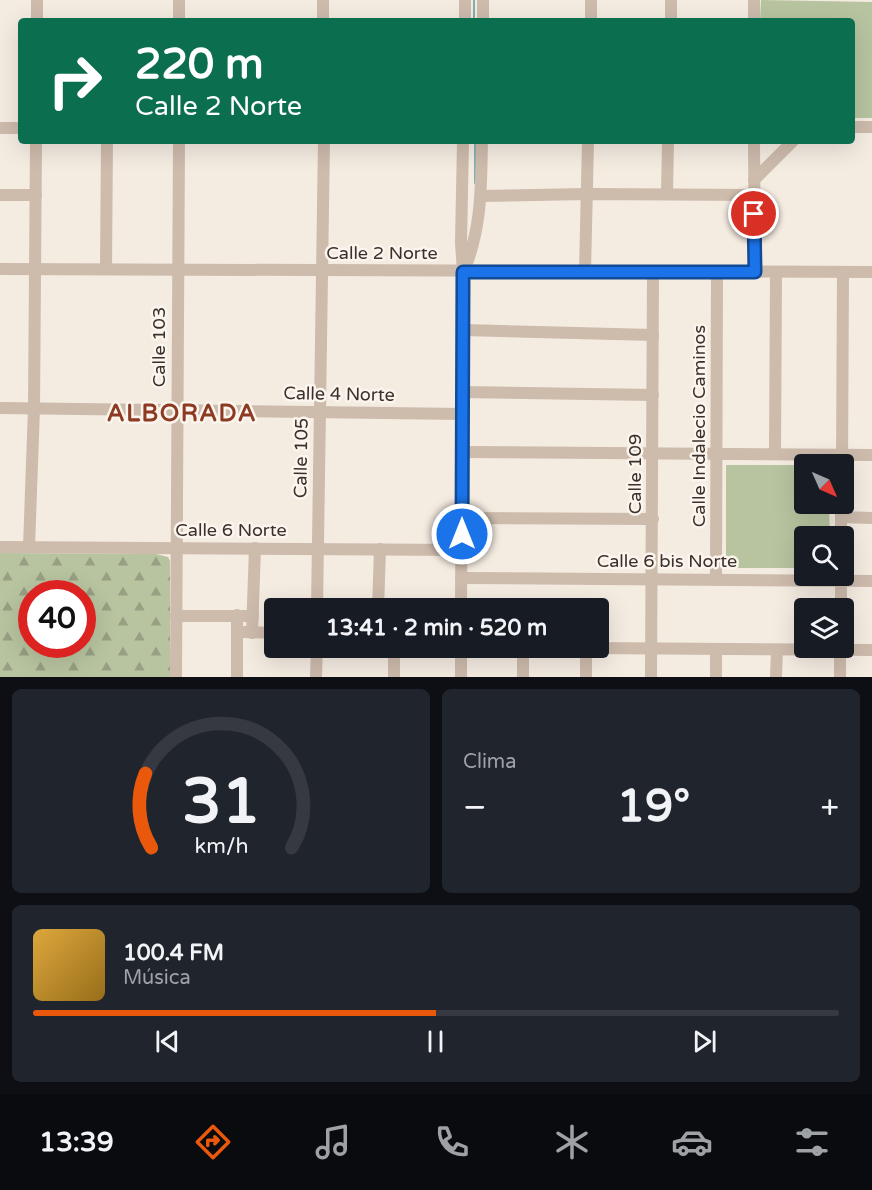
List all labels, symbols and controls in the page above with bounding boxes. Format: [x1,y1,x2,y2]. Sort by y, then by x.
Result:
text: 220 m [135,39,264,90]
icon: right [36,42,114,120]
text: Calle 2 Norte [135,90,302,123]
pin [728,188,779,239]
icon: arrive [737,197,770,230]
street label: Calle 2 Norte [326,242,438,264]
street label: Calle 103 [148,307,170,387]
street label: Calle Indalecio Caminos [688,325,710,527]
street label: Calle 4 Norte [283,382,395,406]
district label: ALBORADA [107,399,257,428]
street label: Calle 105 [289,418,313,498]
street label: Calle 109 [624,434,646,514]
north arrow [794,454,854,514]
map controls [794,454,854,658]
position arrow [430,502,494,566]
street label: Calle 6 Norte [175,519,287,541]
button: search [794,526,854,586]
street label: Calle 6 bis Norte [597,550,737,572]
speed limit sign: 40 [18,580,96,658]
button: layers [794,598,854,658]
text: 13:41 · 2 min · 520 m [326,615,547,641]
text: Clima [463,750,516,774]
text: 31 [182,765,260,840]
text: 19° [617,780,690,834]
text: − [463,788,487,827]
text: + [820,788,839,827]
text: km/h [194,833,248,859]
text: 100.4 FM [123,940,224,966]
text: Música [123,966,191,990]
icon: previous [151,1025,184,1058]
icon: pause [419,1025,452,1058]
icon: next [688,1025,721,1058]
icon: directions [192,1121,234,1163]
icon: music [312,1121,354,1163]
icon: phone [431,1121,473,1163]
icon: climate [551,1121,593,1163]
icon: car [671,1121,713,1163]
icon: filters [791,1121,833,1163]
text: 13:39 [39,1126,114,1159]

